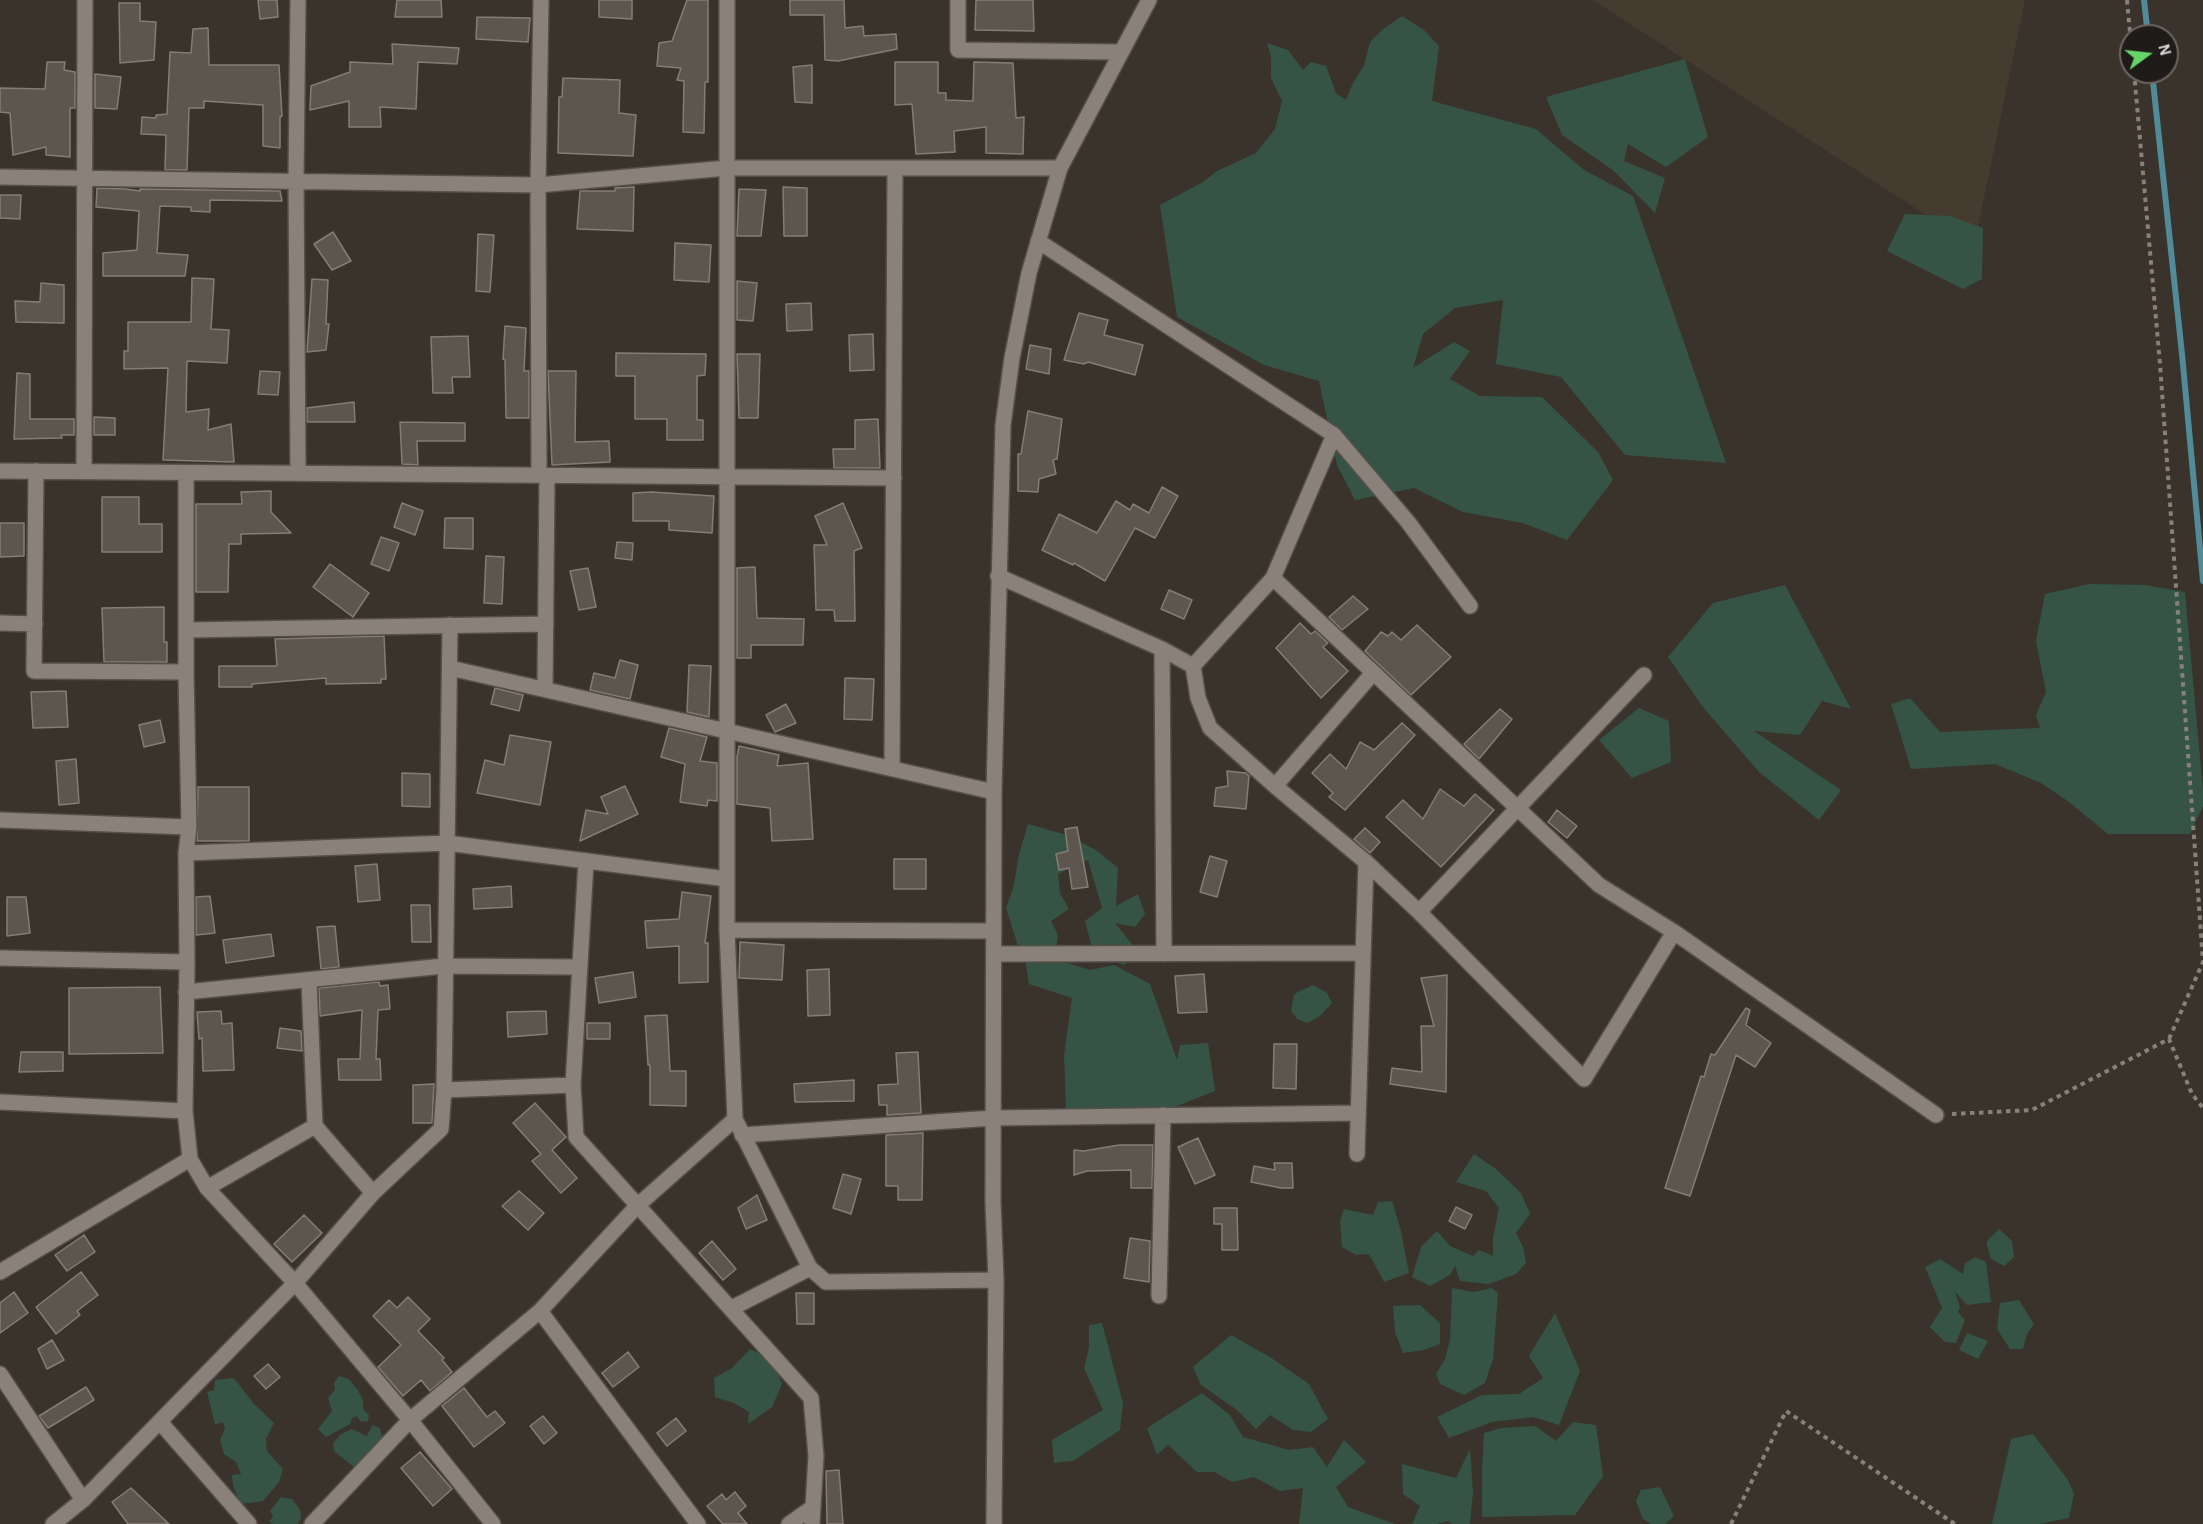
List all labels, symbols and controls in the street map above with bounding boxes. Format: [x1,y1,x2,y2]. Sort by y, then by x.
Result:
north arrow [2119,24,2179,84]
text: N [2155,42,2174,57]

